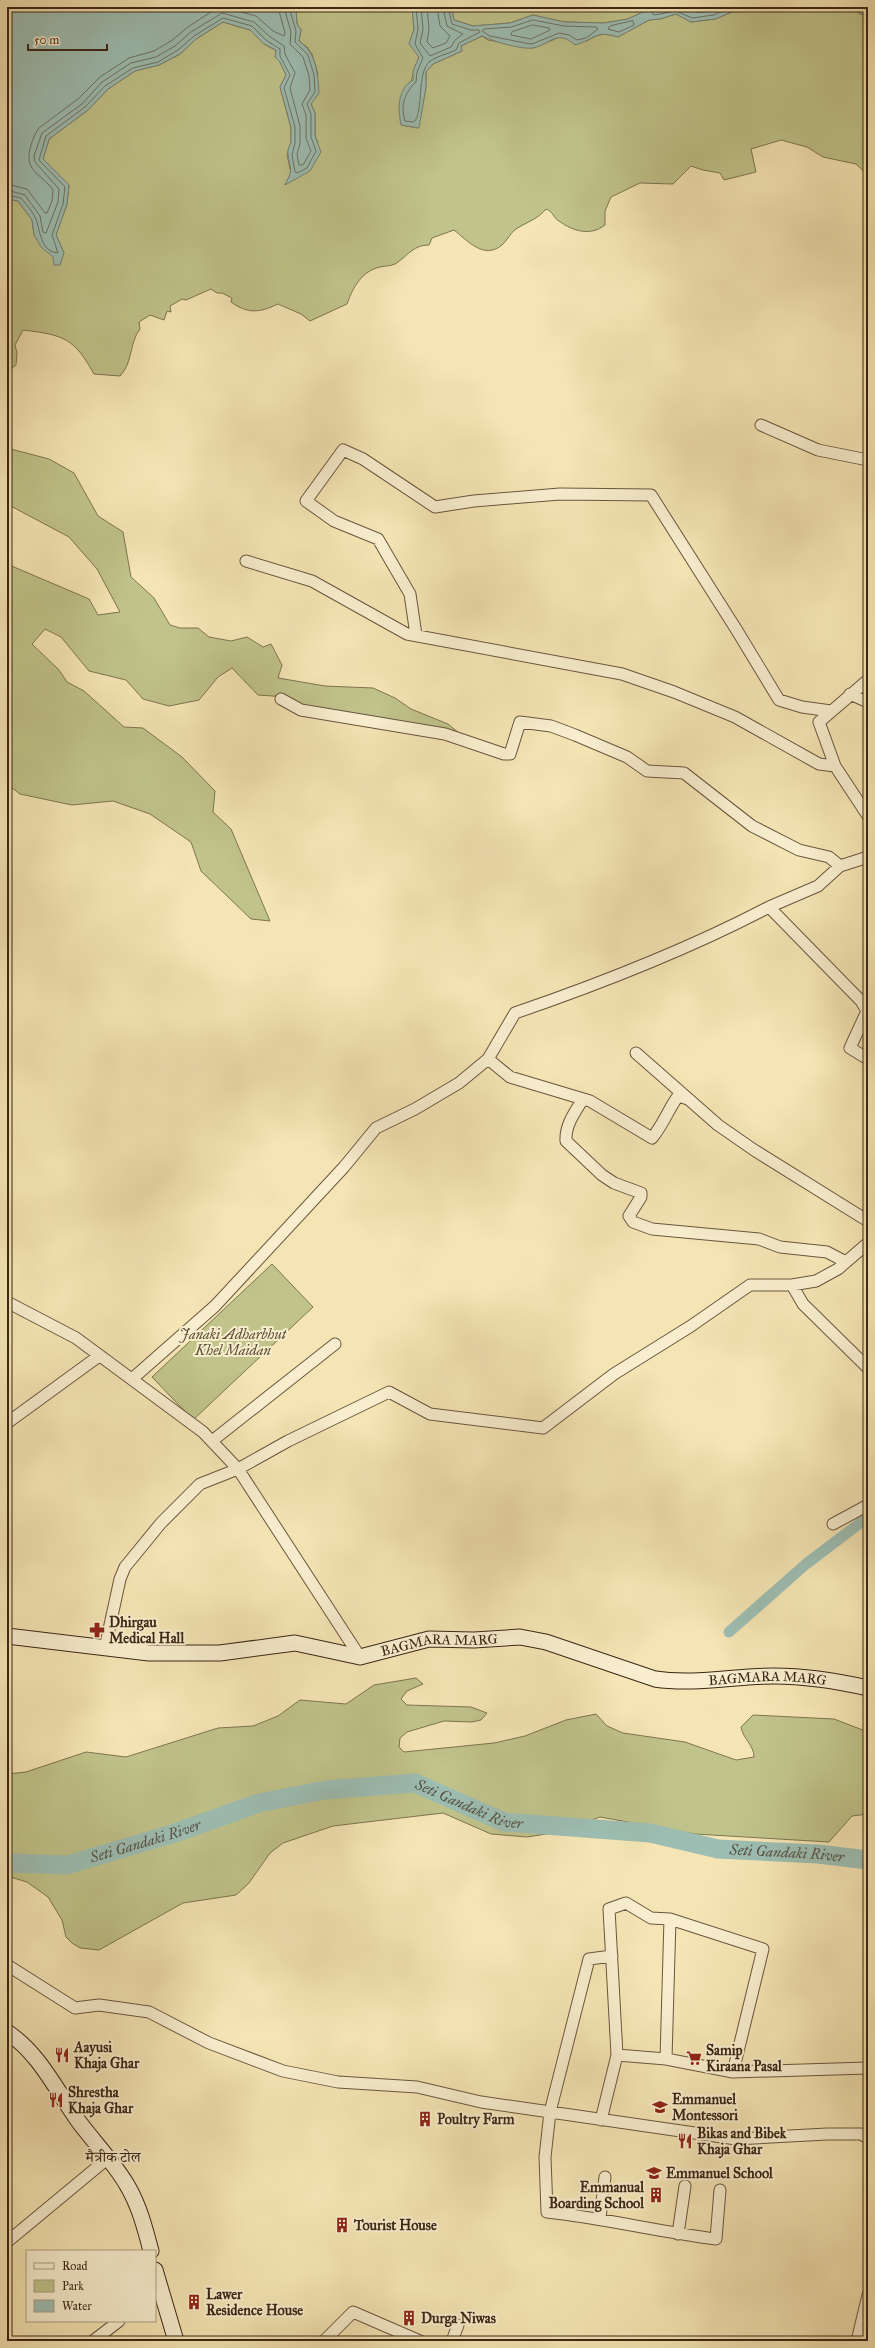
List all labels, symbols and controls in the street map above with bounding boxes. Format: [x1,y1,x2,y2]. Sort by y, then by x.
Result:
scale bar [28,26,107,52]
text: 50 m [34,33,59,47]
park label: Janaki Adharbhut Khel Maidan [179,1326,288,1359]
place label: Dhirgau Medical Hall [109,1614,185,1647]
pharmacy icon: Dhirgau Medical Hall [88,1621,106,1639]
street label: BAGMARA MARG [379,1630,498,1660]
street label: BAGMARA MARG [708,1667,828,1689]
water label: Seti Gandaki River [411,1775,524,1832]
water label: Seti Gandaki River [87,1815,204,1867]
water label: Seti Gandaki River [728,1841,846,1866]
place label: Aayusi Khaja Ghar [73,2039,140,2073]
place label: Samip Kiraana Pasal [706,2042,783,2075]
restaurant icon: Aayusi Khaja Ghar [53,2046,71,2064]
supermarket icon: Samip Kiraana Pasal [685,2049,703,2067]
place label: Shrestha Khaja Ghar [68,2084,134,2118]
restaurant icon: Shrestha Khaja Ghar [47,2091,65,2109]
place label: Emmanuel Montessori [672,2091,738,2124]
school or university icon: Emmanuel Montessori [651,2098,669,2116]
building icon: Poultry Farm [416,2110,434,2128]
place label: Poultry Farm [437,2111,515,2129]
place label: Bikas and Bibek Khaja Ghar [697,2125,787,2159]
restaurant icon: Bikas and Bibek Khaja Ghar [676,2132,694,2150]
district label: मैत्रीक टोल [84,2148,142,2166]
school or university icon: Emmanuel School [645,2164,663,2182]
place label: Emmanuel School [666,2165,774,2182]
place label: Emmanual Boarding School [549,2179,645,2213]
building icon: Emmanual Boarding School [647,2186,665,2204]
building icon: Tourist House [333,2216,351,2234]
place label: Tourist House [353,2217,437,2234]
legend [26,2250,156,2322]
text: Road [62,2259,88,2273]
text: Park [62,2279,84,2293]
place label: Lawer Residence House [206,2286,303,2319]
building icon: Lawer Residence House [185,2293,203,2311]
text: Water [62,2299,92,2313]
building icon: Durga Niwas [400,2309,418,2327]
place label: Durga Niwas [421,2310,496,2328]

